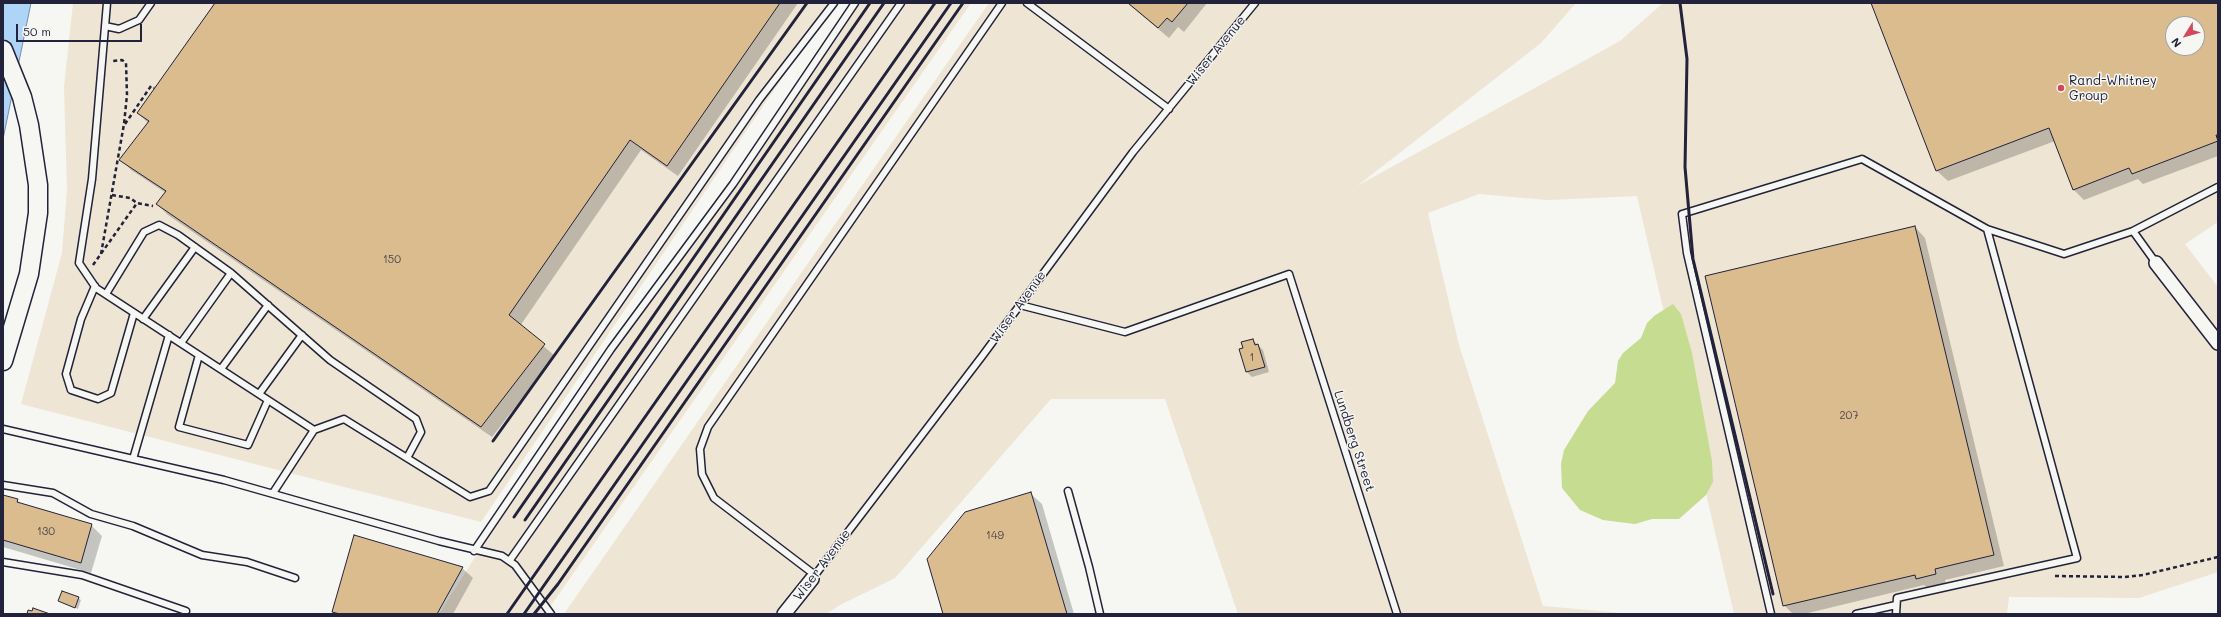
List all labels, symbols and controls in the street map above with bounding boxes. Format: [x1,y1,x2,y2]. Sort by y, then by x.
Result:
street label: Wiser Avenue [1183,13,1249,89]
scale bar [18,16,144,42]
north arrow [2165,16,2205,56]
text: 50 m [23,23,51,39]
text: N [2167,35,2184,51]
place label: Rand-Whitney Group [2069,73,2157,104]
marker: Rand-Whitney Group [2056,83,2066,93]
house number: 150 [383,253,401,267]
street label: Wiser Avenue [987,268,1049,346]
house number: 1 [1250,351,1254,365]
street label: Lundberg Street [1330,389,1378,493]
house number: 207 [1839,409,1859,423]
house number: 130 [37,525,55,539]
street label: Wiser Avenue [790,526,854,604]
house number: 149 [986,529,1004,543]

